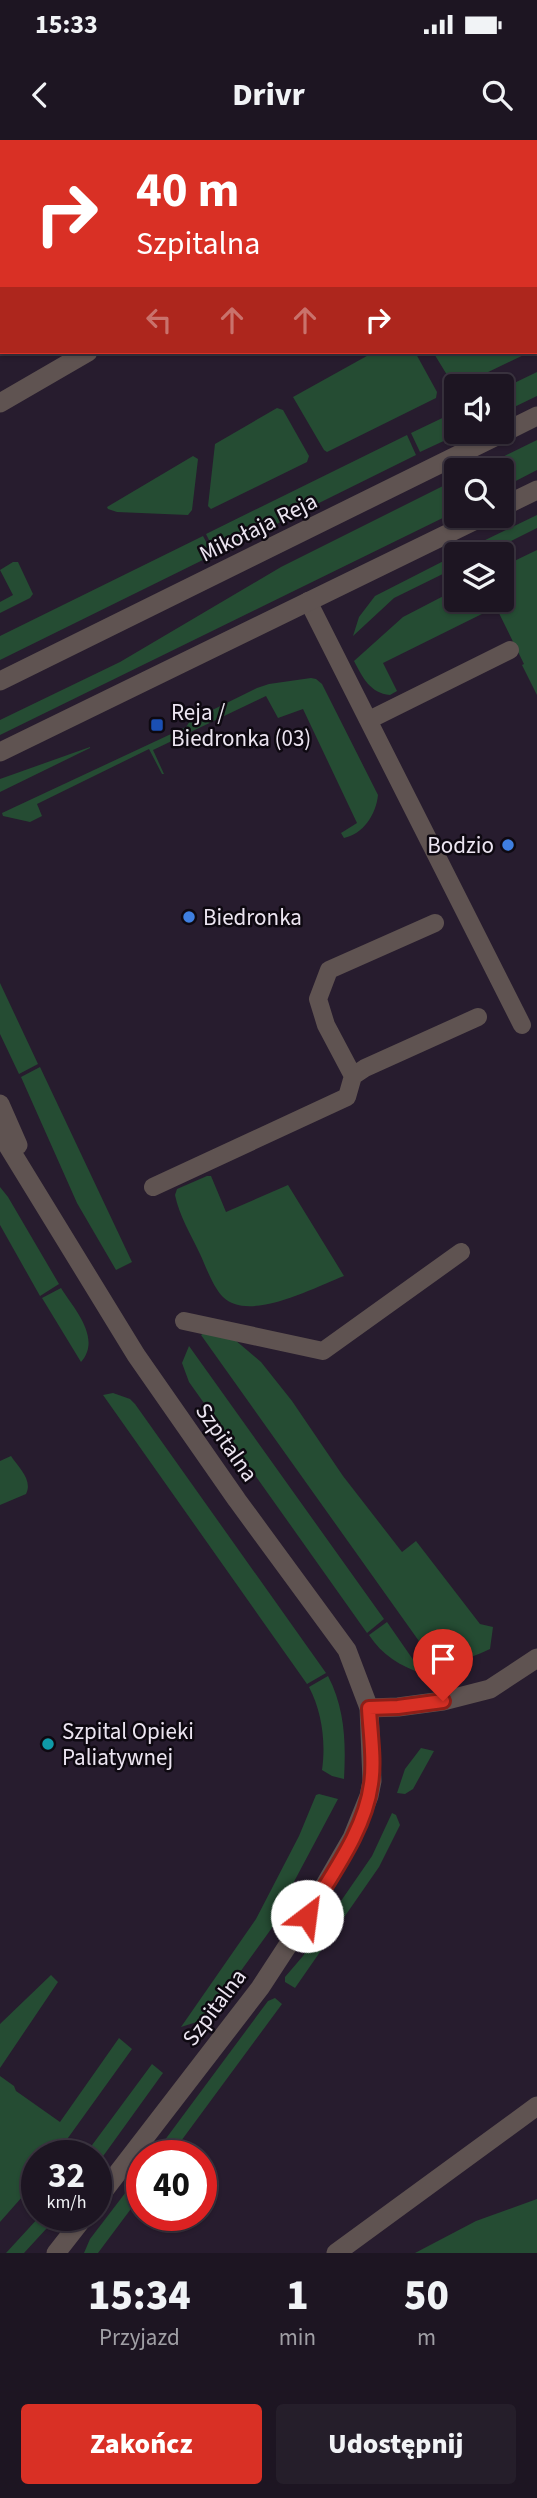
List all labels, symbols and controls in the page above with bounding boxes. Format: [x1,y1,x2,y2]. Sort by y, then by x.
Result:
text: 15:33 [35,6,98,43]
text: Drivr [232,72,305,118]
icon: back [21,76,59,114]
icon: search [478,76,516,114]
text: 40 m [136,156,240,226]
icon: right [21,168,112,259]
text: Szpitalna [136,221,260,267]
icon: left [140,301,178,339]
icon: ahead [213,301,251,339]
icon: ahead [286,301,324,339]
icon: right [359,301,397,339]
map controls [444,374,514,612]
button: sound [444,374,514,444]
button: search [444,458,514,528]
street label: Mikołaja Reja [194,485,323,570]
button: layers [444,542,514,612]
place label: Reja / Biedronka (03) [171,696,311,755]
marker: Reja / Biedronka (03) [149,717,165,733]
place label: Bodzio [427,829,494,862]
marker: Bodzio [500,837,516,853]
place label: Biedronka [203,901,302,934]
marker: Biedronka [181,909,197,925]
street label: Szpitalna [187,1396,266,1488]
pin [413,1629,473,1701]
icon: arrive [424,1640,462,1678]
place label: Szpital Opieki Paliatywnej [62,1715,194,1774]
marker: Szpital Opieki Paliatywnej [40,1736,56,1752]
position arrow [270,1879,344,1953]
street label: Szpitalna [174,1962,254,2053]
speed limit sign: 40 [126,2140,217,2231]
text: 32 [48,2151,85,2201]
text: km/h [47,2190,86,2215]
text: 15:34 [88,2266,191,2326]
text: 1 [286,2266,309,2326]
text: 50 [404,2266,449,2326]
text: Przyjazd [99,2321,180,2354]
text: min [279,2321,316,2354]
text: m [417,2321,436,2354]
button: Zakończ [21,2404,262,2484]
button: Udostępnij [276,2404,516,2484]

